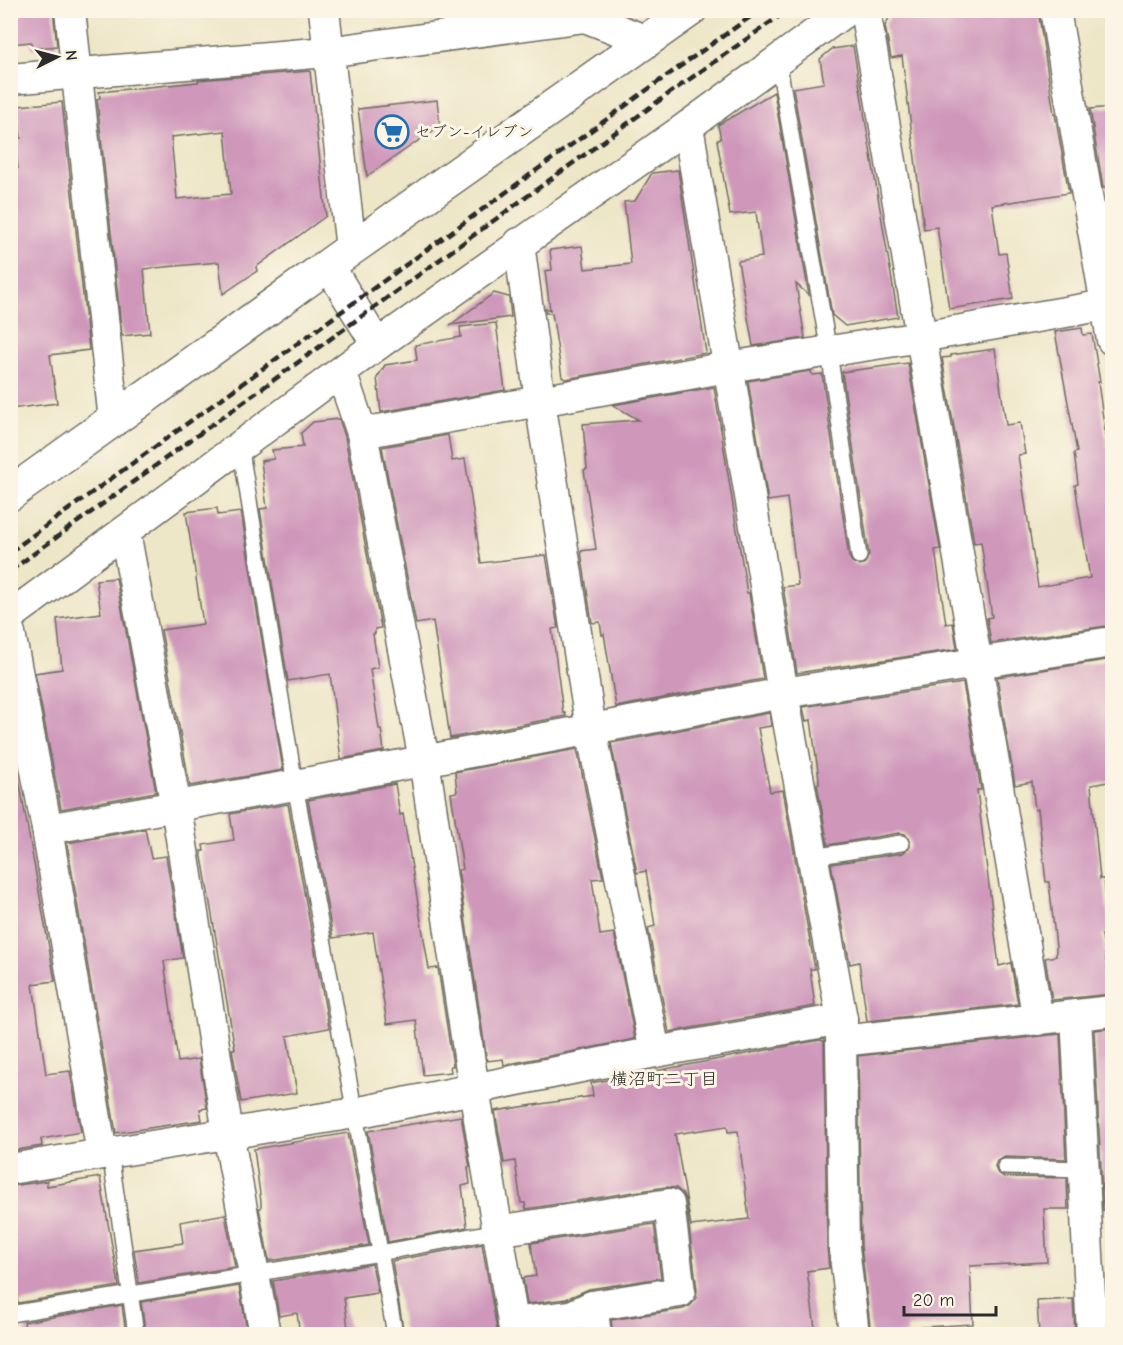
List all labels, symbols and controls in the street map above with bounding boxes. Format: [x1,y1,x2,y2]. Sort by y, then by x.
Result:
north arrow [27,27,87,87]
text: N [61,49,80,62]
supermarket icon: セブン-イレブン [374,114,410,150]
place label: セブン-イレブン [415,123,533,141]
district label: 横沼町二丁目 [610,1069,718,1090]
scale bar [904,1279,996,1317]
text: 20 m [913,1290,954,1311]

